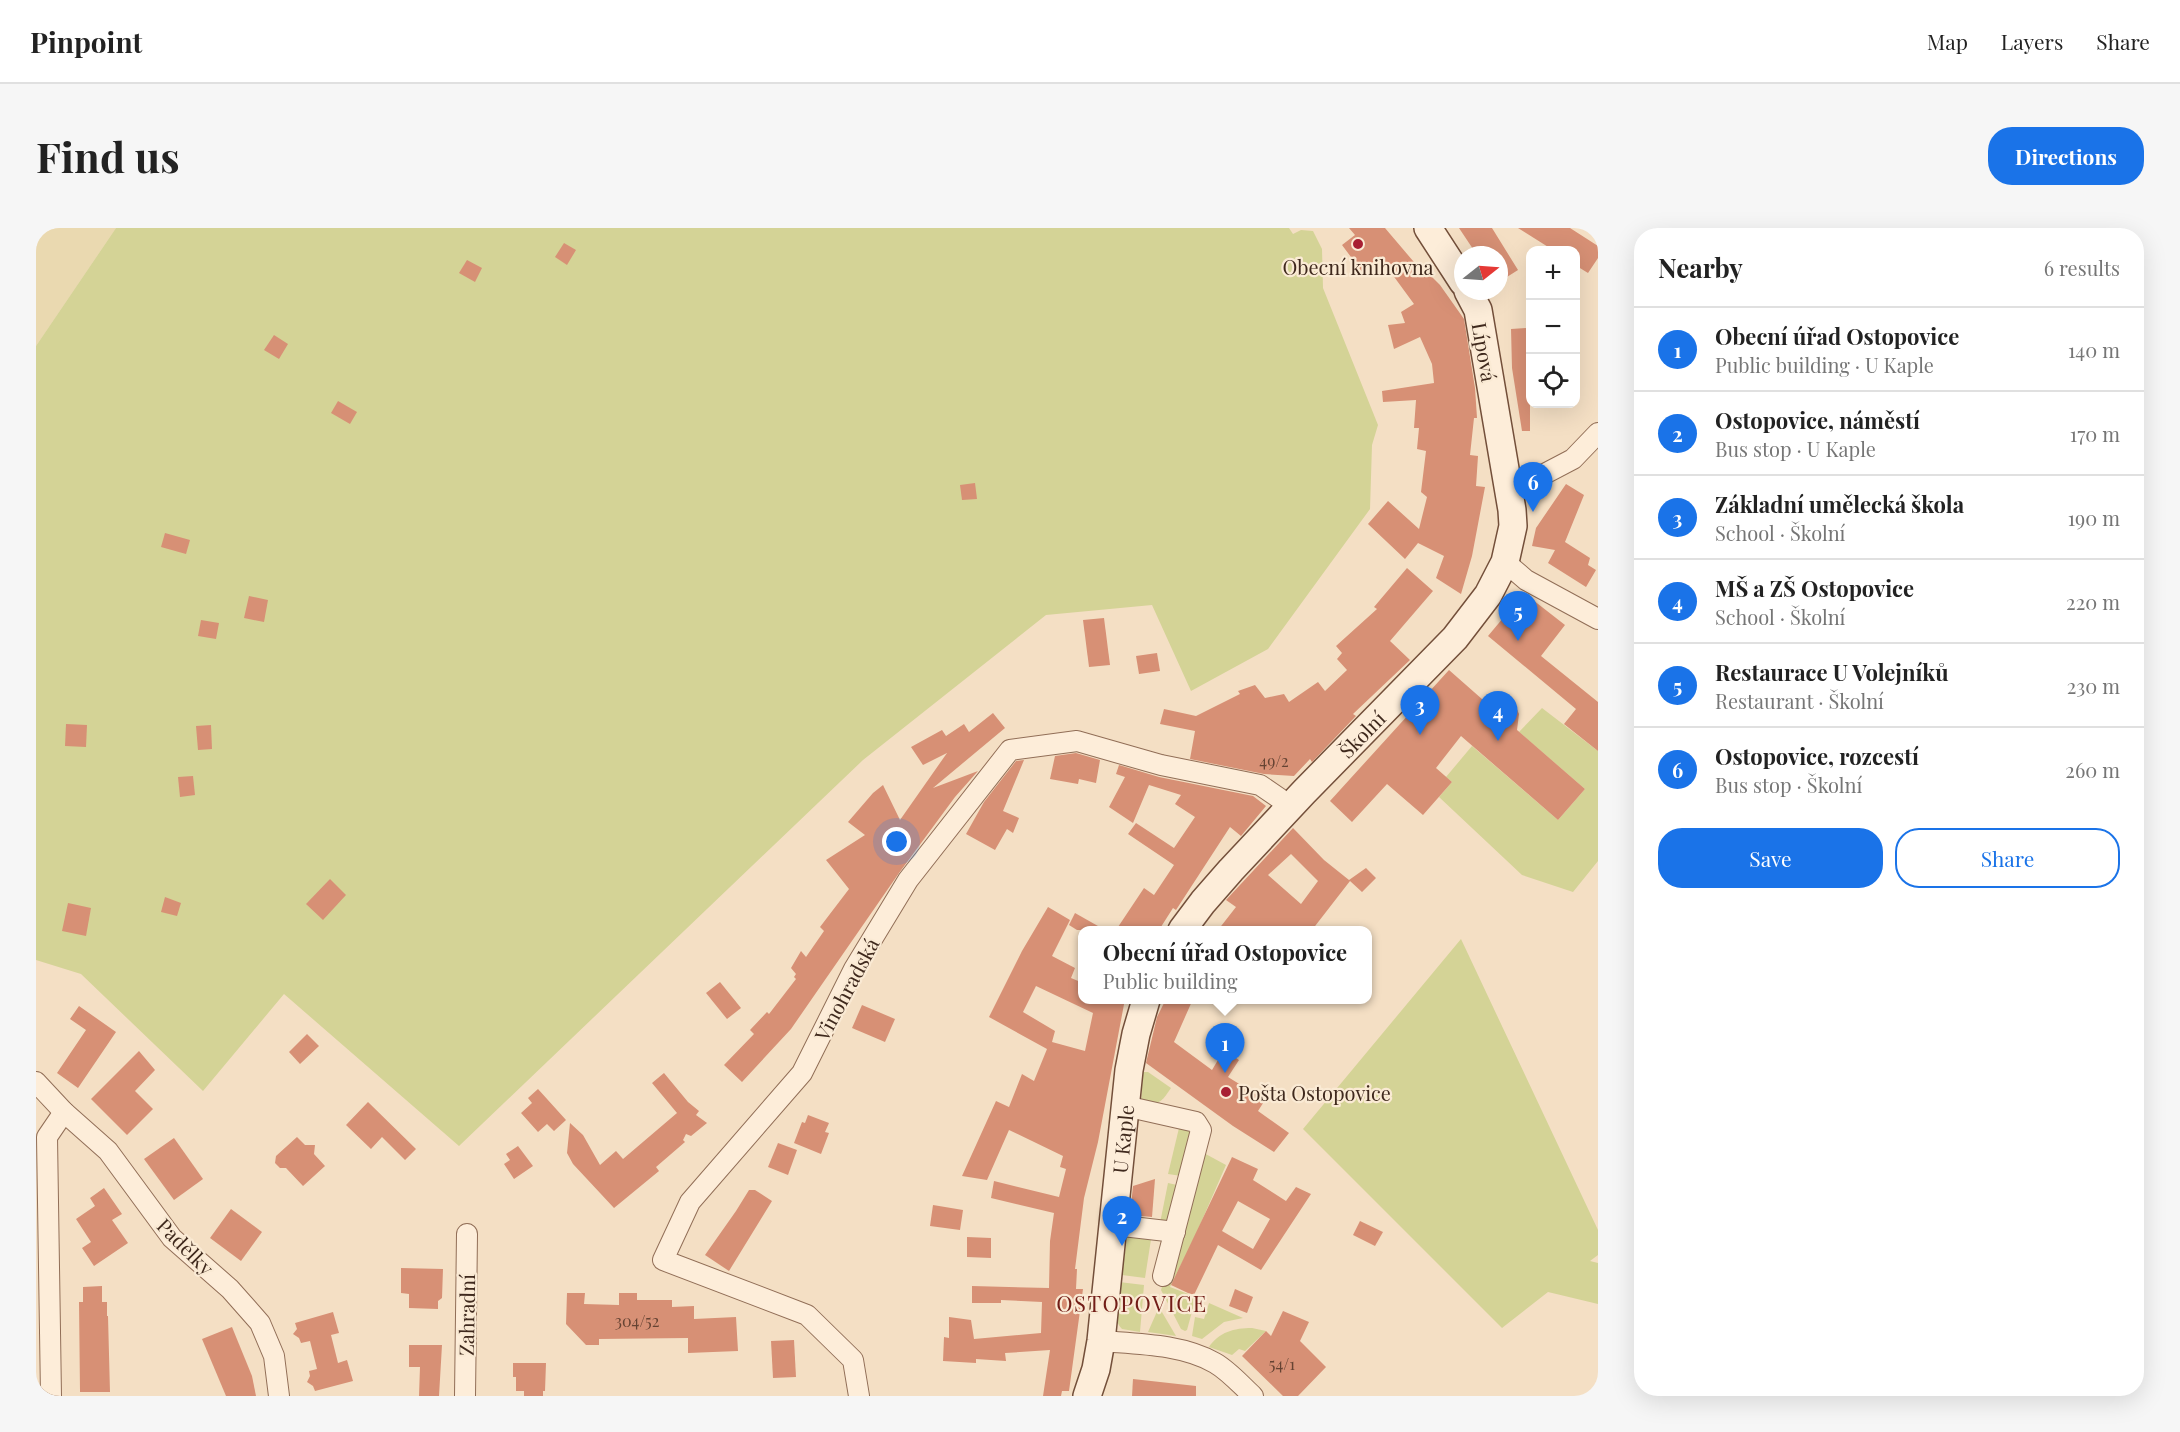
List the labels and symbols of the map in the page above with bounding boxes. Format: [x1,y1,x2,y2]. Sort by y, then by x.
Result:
marker: Obecní knihovna [1351,237,1365,251]
north arrow [1454,246,1508,300]
place label: Obecní knihovna [1282,253,1434,280]
street label: Lípová [1467,320,1503,384]
pin: 6 [1514,462,1552,512]
pin: 5 [1498,592,1538,641]
pin: 3 [1400,686,1440,735]
pin: 4 [1478,692,1518,741]
street label: Školní [1332,704,1390,763]
house number: 49/2 [1259,750,1289,771]
your location [882,827,911,856]
street label: Vinohradská [807,933,884,1046]
pin: 1 [1206,1024,1244,1073]
place label: Pošta Ostopovice [1238,1079,1391,1106]
marker: Pošta Ostopovice [1219,1085,1233,1099]
street label: U Kaple [1105,1103,1139,1175]
pin: 2 [1102,1196,1142,1246]
street label: Padělky [152,1212,220,1280]
street label: Zahradní [452,1274,480,1356]
district label: OSTOPOVICE [1056,1288,1208,1318]
house number: 304/52 [615,1310,659,1331]
house number: 54/1 [1269,1353,1295,1374]

